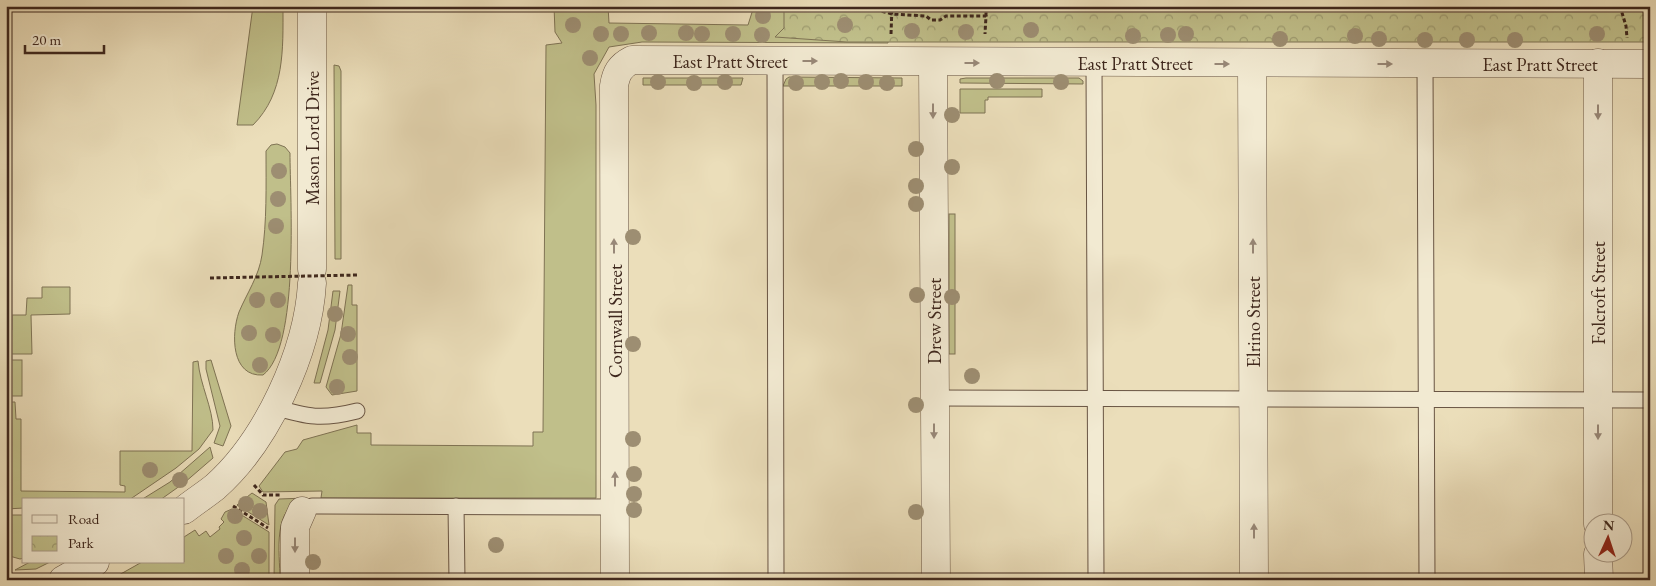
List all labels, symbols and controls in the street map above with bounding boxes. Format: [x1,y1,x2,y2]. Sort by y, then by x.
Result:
scale bar [25,22,104,54]
text: 20 m [32,30,61,49]
street label: East Pratt Street [672,49,788,74]
street label: East Pratt Street [1077,51,1193,76]
street label: East Pratt Street [1482,52,1598,77]
one-way arrow [802,58,818,66]
one-way arrow [964,59,980,67]
one-way arrow [1214,60,1230,68]
one-way arrow [1377,60,1393,68]
street label: Mason Lord Drive [300,71,325,205]
one-way arrow [929,103,937,119]
one-way arrow [1594,104,1602,120]
one-way arrow [610,238,618,254]
one-way arrow [1249,238,1257,254]
street label: Folcroft Street [1586,241,1611,345]
street label: Cornwall Street [603,264,628,378]
street label: Elrino Street [1241,276,1266,368]
street label: Drew Street [922,278,947,364]
one-way arrow [930,423,938,439]
one-way arrow [1594,424,1602,440]
one-way arrow [611,470,619,486]
legend [22,498,185,564]
text: Road [68,509,100,528]
north arrow [1584,514,1634,564]
text: N [1603,516,1615,534]
one-way arrow [1250,523,1258,539]
text: Park [68,533,95,552]
one-way arrow [291,537,299,553]

